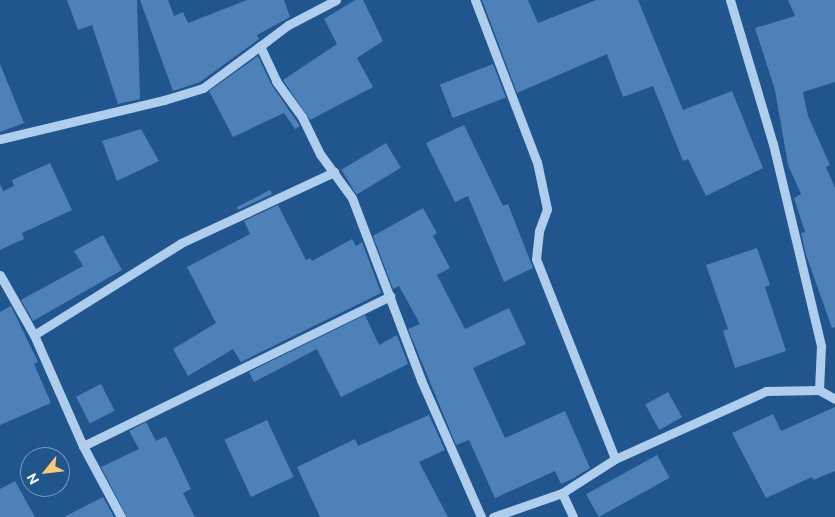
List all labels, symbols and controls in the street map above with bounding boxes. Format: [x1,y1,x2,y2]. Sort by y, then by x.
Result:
north arrow [20,447,70,497]
text: N [23,470,42,487]

